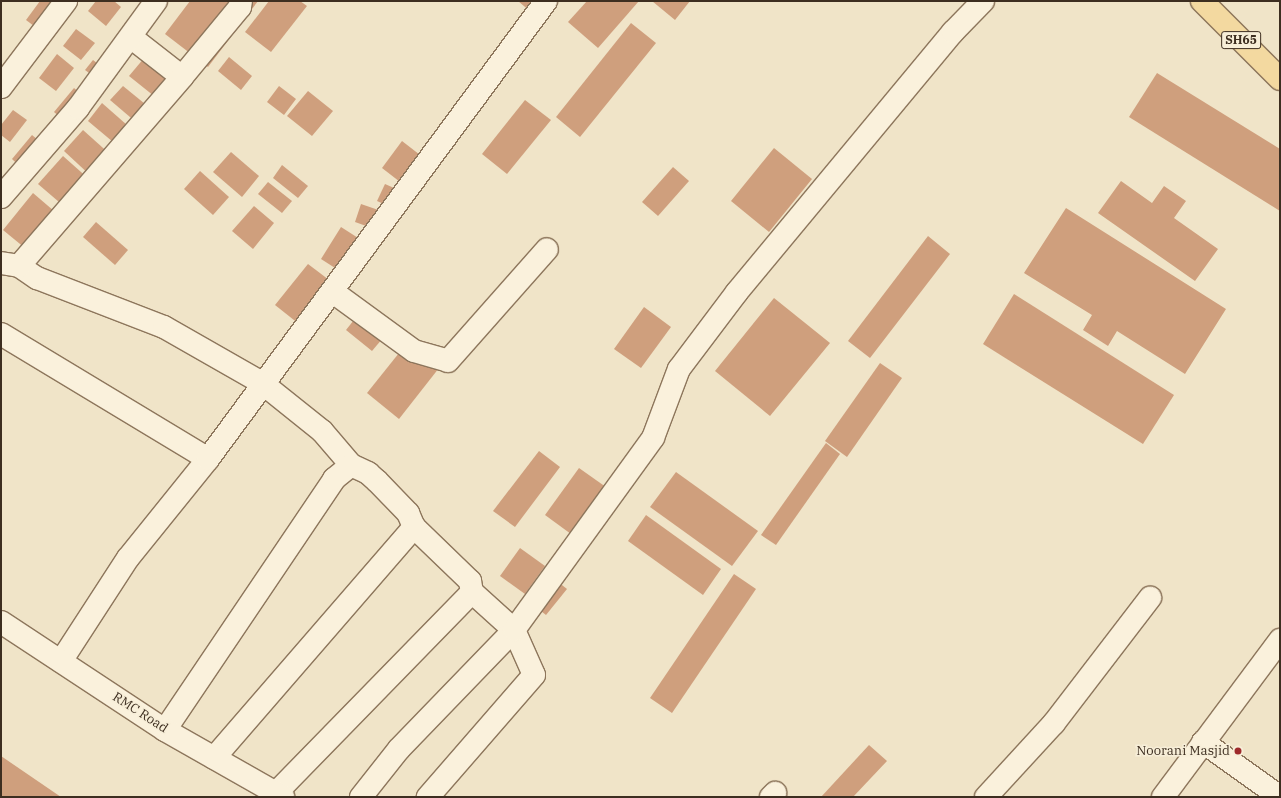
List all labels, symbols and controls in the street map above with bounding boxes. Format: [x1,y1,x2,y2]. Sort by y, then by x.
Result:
road number: SH65 [1221,30,1261,50]
street label: RMC Road [110,689,170,737]
place label: Noorani Masjid [1136,743,1230,759]
marker: Noorani Masjid [1233,746,1243,756]

